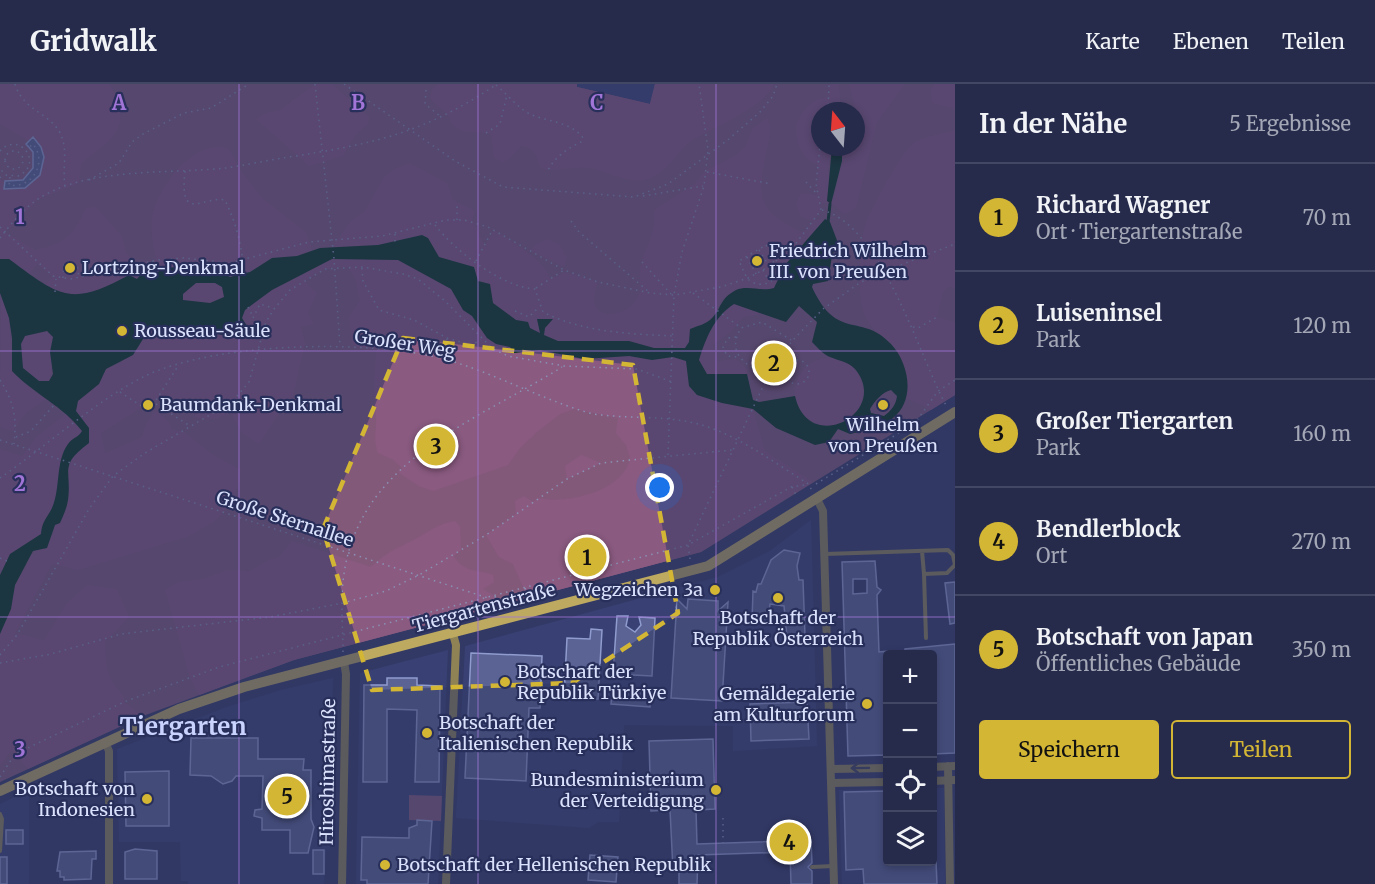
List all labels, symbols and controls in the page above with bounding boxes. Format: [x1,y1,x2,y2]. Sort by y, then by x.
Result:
text: Gridwalk [30,23,157,59]
text: Karte [1085,28,1140,55]
text: Ebenen [1173,28,1249,55]
text: Teilen [1282,28,1345,55]
text: A [111,90,127,115]
text: B [351,90,365,115]
text: C [590,90,604,115]
north arrow [811,102,865,156]
text: In der Nähe [979,107,1127,140]
text: 5 Ergebnisse [1229,111,1351,136]
text: Richard Wagner [1036,191,1210,219]
text: 1 [15,204,25,229]
text: 1 [994,205,1003,230]
text: 70 m [1303,205,1351,230]
text: Ort · Tiergartenstraße [1036,219,1242,244]
place label: Friedrich Wilhelm III. von Preußen [769,239,927,283]
marker: Friedrich Wilhelm III. von Preußen [750,254,764,268]
place label: Lortzing-Denkmal [82,256,245,279]
marker: Lortzing-Denkmal [63,261,77,275]
text: Luiseninsel [1036,299,1162,327]
text: 2 [993,313,1004,338]
text: 120 m [1293,313,1351,338]
place label: Rousseau-Säule [134,319,270,342]
marker: Rousseau-Säule [115,324,129,338]
street label: Großer Weg [353,324,457,363]
text: Park [1036,327,1080,352]
pin: 2 [754,340,794,386]
place label: Baumdank-Denkmal [160,393,342,416]
marker: Baumdank-Denkmal [141,398,155,412]
marker: Wilhelm von Preußen [876,398,890,412]
text: Großer Tiergarten [1036,407,1233,435]
place label: Wilhelm von Preußen [827,413,938,457]
text: 3 [993,421,1004,446]
text: 160 m [1293,421,1351,446]
pin: 3 [416,424,456,469]
text: Park [1036,435,1080,460]
text: 2 [14,471,26,496]
your location [645,473,674,502]
street label: Große Sternallee [214,485,357,552]
text: Bendlerblock [1036,515,1181,543]
text: 4 [992,529,1005,554]
text: 270 m [1291,529,1351,554]
pin: 1 [568,534,606,580]
text: Ort [1036,543,1067,568]
street label: Tiergartenstraße [410,577,558,638]
place label: Wegzeichen 3a [573,578,703,601]
marker: Wegzeichen 3a [708,583,722,597]
marker: Botschaft der Republik Österreich [771,591,785,605]
place label: Botschaft der Republik Österreich [692,606,864,650]
text: Botschaft von Japan [1036,623,1253,651]
text: 5 [993,637,1004,662]
text: 350 m [1292,637,1351,662]
map controls [883,650,937,866]
button: + [883,650,937,704]
text: Öffentliches Gebäude [1036,651,1241,676]
place label: Botschaft der Republik Türkiye [517,660,666,704]
marker: Botschaft der Republik Türkiye [498,675,512,689]
place label: Gemäldegalerie am Kulturforum [714,682,855,726]
marker: Gemäldegalerie am Kulturforum [860,697,874,711]
street label: Hiroshimastraße [315,698,340,846]
button: − [883,704,937,758]
district label: Tiergarten [120,711,246,742]
place label: Botschaft der Italienischen Republik [439,711,633,755]
button: Speichern [979,720,1159,779]
button: Teilen [1171,720,1351,779]
marker: Botschaft der Italienischen Republik [420,726,434,740]
text: 3 [14,737,26,762]
button: locate [883,758,937,812]
one-way arrow [850,762,870,774]
place label: Bundesministerium der Verteidigung [530,768,704,812]
pin: 5 [268,774,306,818]
place label: Botschaft von Indonesien [15,777,135,821]
marker: Bundesministerium der Verteidigung [709,783,723,797]
marker: Botschaft von Indonesien [140,792,154,806]
button: layers [883,812,937,866]
pin: 4 [770,820,808,864]
place label: Botschaft der Hellenischen Republik [397,853,712,876]
marker: Botschaft der Hellenischen Republik [378,858,392,872]

